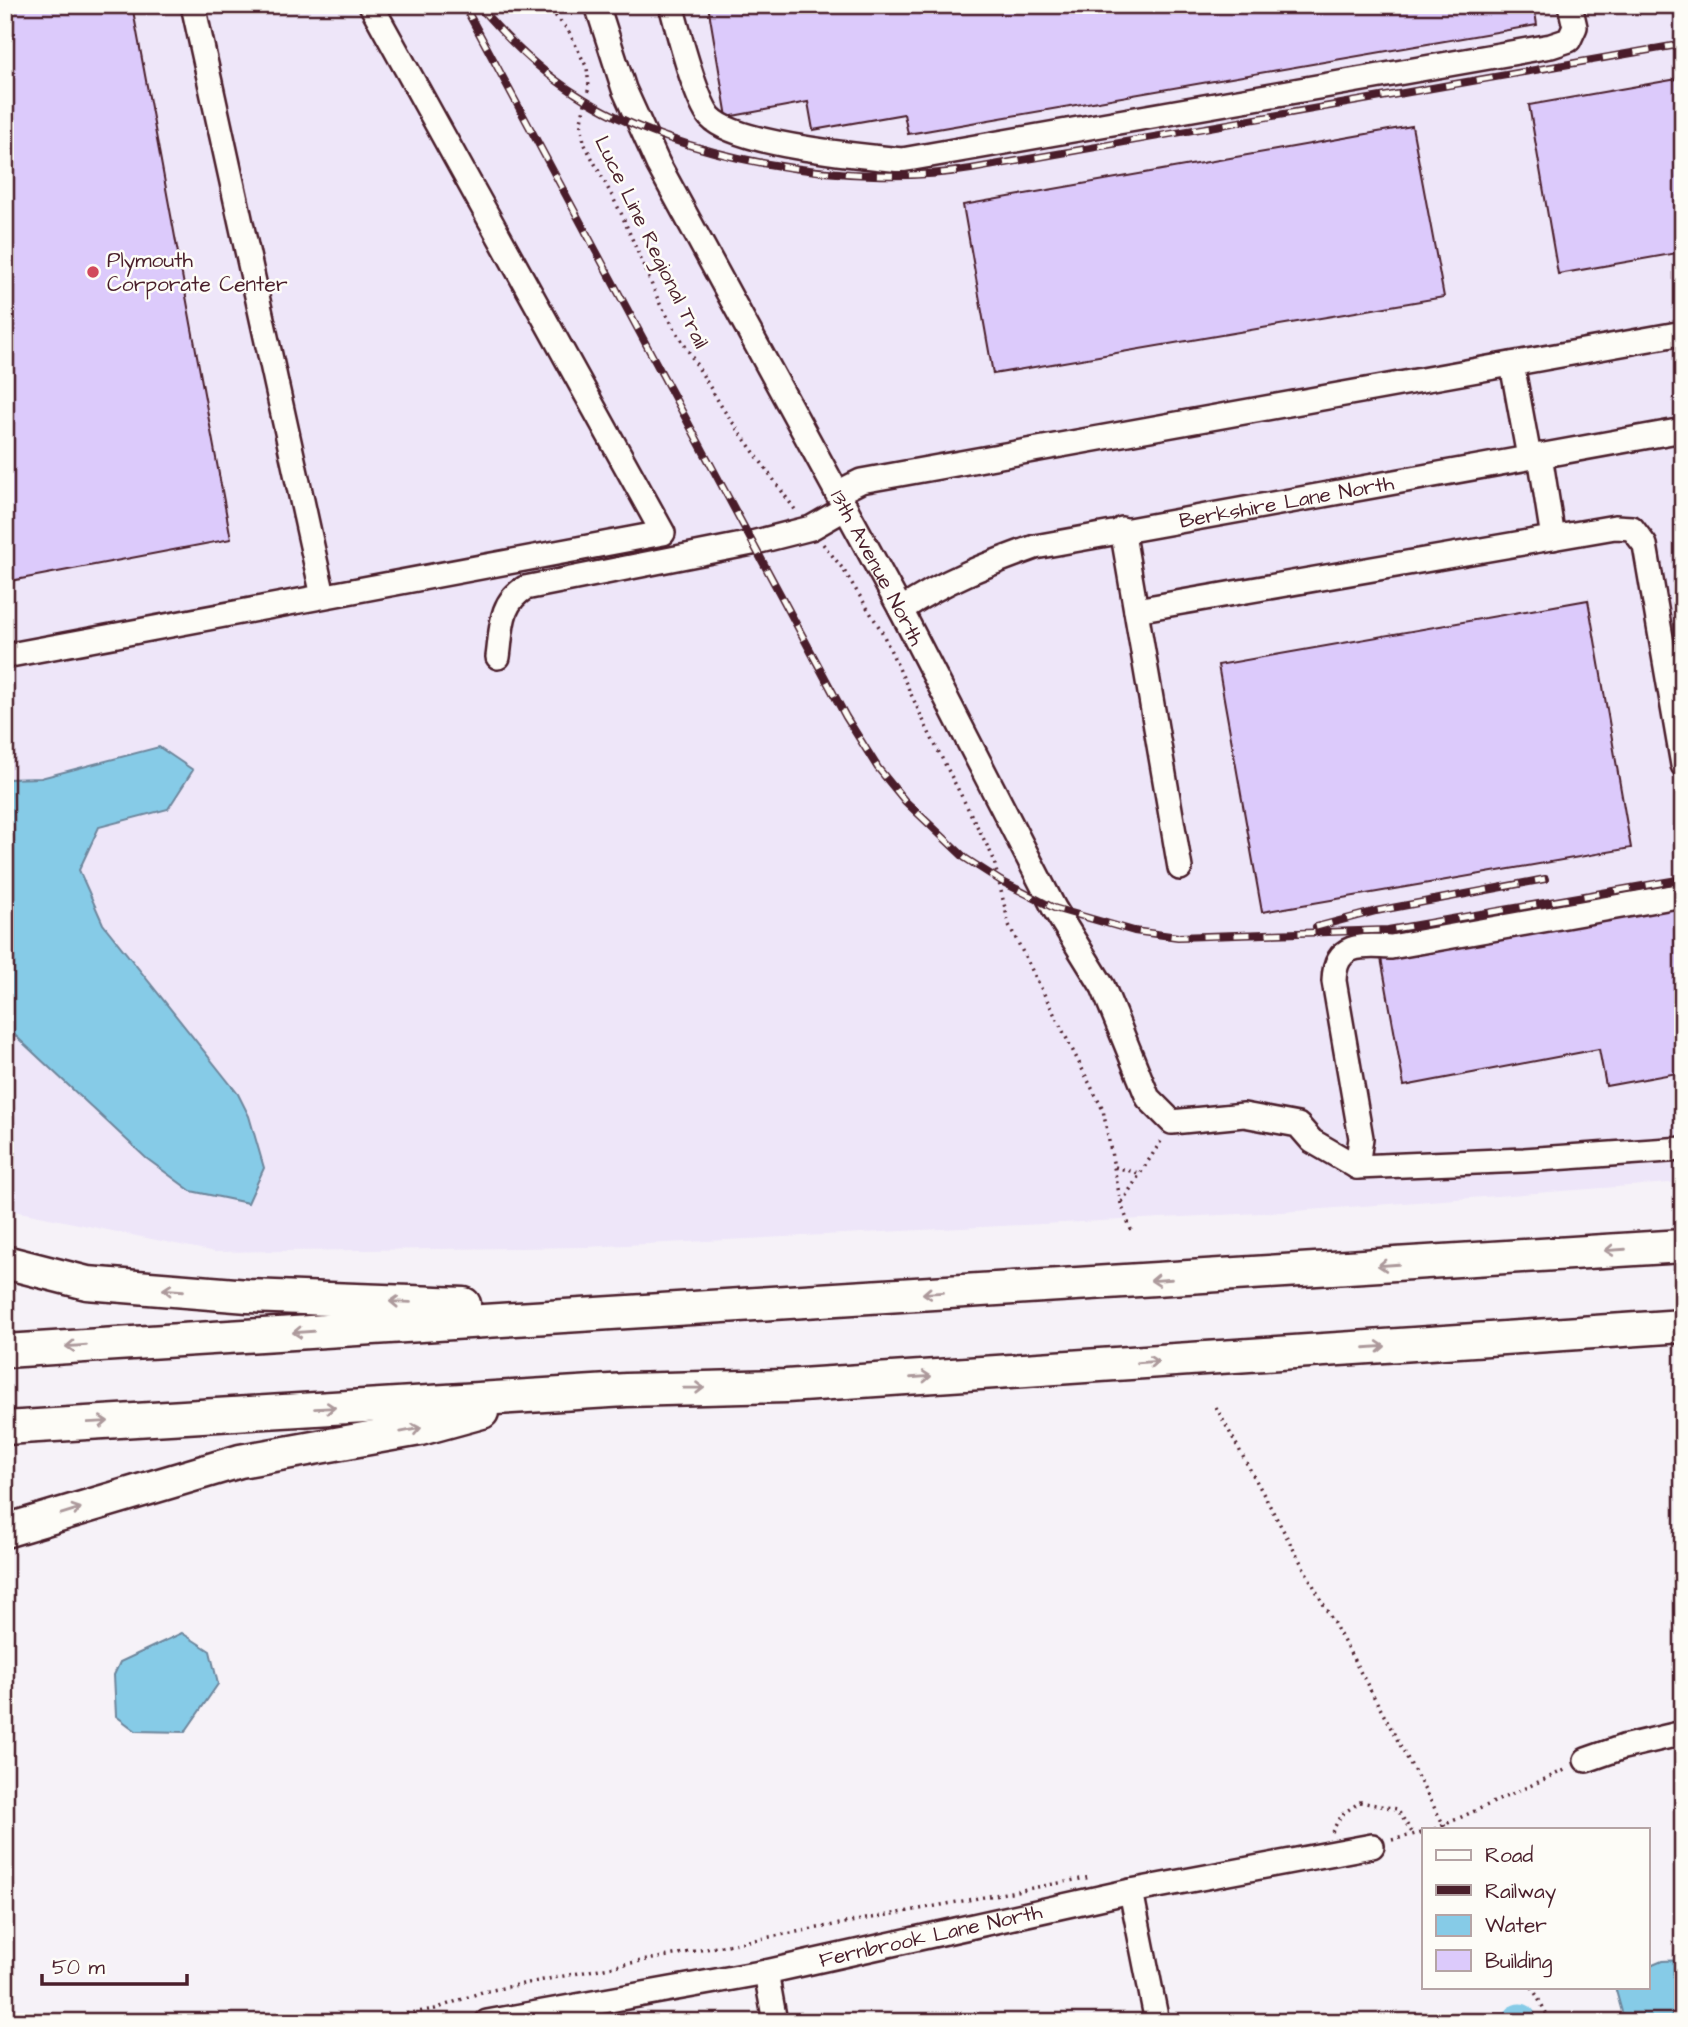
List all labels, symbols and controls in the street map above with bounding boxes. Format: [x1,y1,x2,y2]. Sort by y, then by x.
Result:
street label: Luce Line Regional Trail [586,131,716,354]
place label: Plymouth Corporate Center [107,246,288,300]
marker: Plymouth Corporate Center [85,264,101,280]
street label: Berkshire Lane North [1177,468,1397,536]
street label: 13th Avenue North [823,485,931,651]
one-way arrow [1603,1244,1626,1257]
one-way arrow [1377,1259,1399,1272]
one-way arrow [1150,1274,1172,1287]
one-way arrow [162,1283,185,1296]
one-way arrow [922,1287,945,1300]
one-way arrow [389,1295,412,1308]
one-way arrow [292,1326,315,1339]
one-way arrow [65,1340,88,1353]
one-way arrow [1363,1340,1386,1353]
one-way arrow [1136,1355,1159,1368]
one-way arrow [909,1370,932,1383]
one-way arrow [682,1382,705,1395]
one-way arrow [313,1401,336,1414]
one-way arrow [86,1415,109,1428]
one-way arrow [399,1423,422,1437]
one-way arrow [59,1504,81,1517]
legend [1422,1828,1650,1988]
text: Road [1485,1841,1533,1870]
text: Railway [1485,1877,1557,1908]
street label: Fernbrook Lane North [817,1897,1045,1975]
text: Water [1485,1911,1547,1940]
scale bar [42,1943,187,1987]
text: Building [1485,1947,1553,1978]
text: 50 m [52,1953,106,1982]

